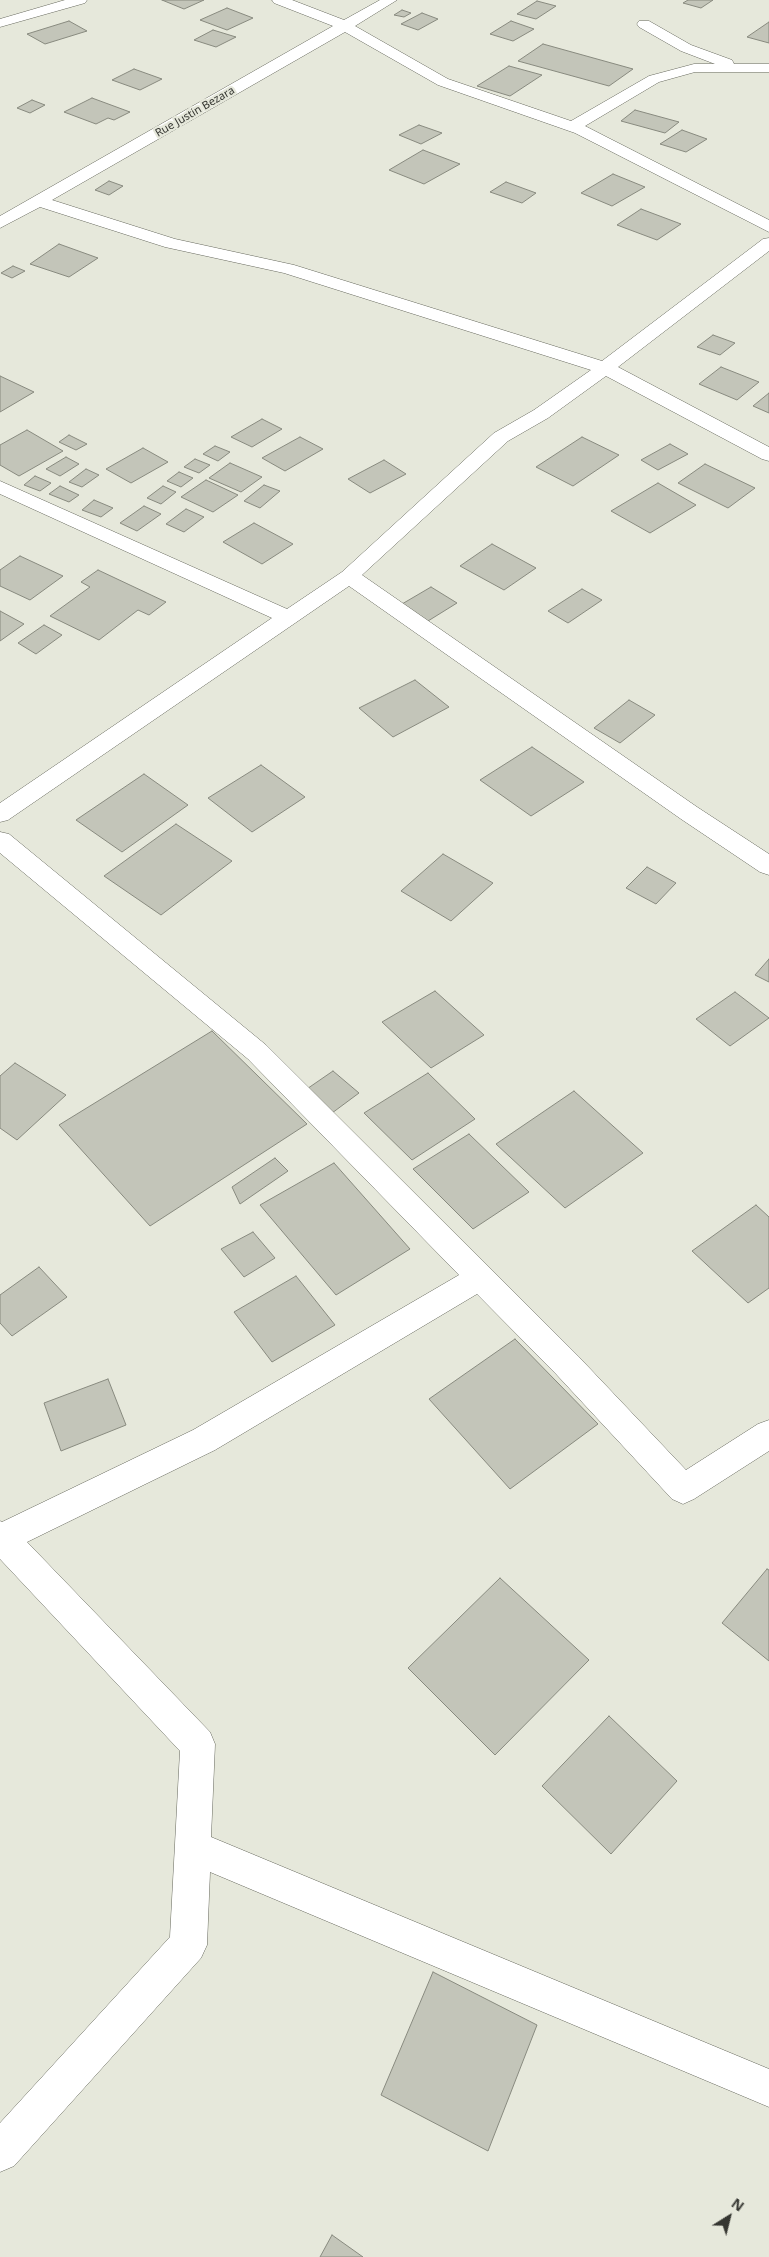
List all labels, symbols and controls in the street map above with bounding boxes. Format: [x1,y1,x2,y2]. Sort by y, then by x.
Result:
street label: Rue Justin Bezara [153,84,237,140]
north arrow [704,2192,754,2242]
text: N [728,2193,748,2215]

